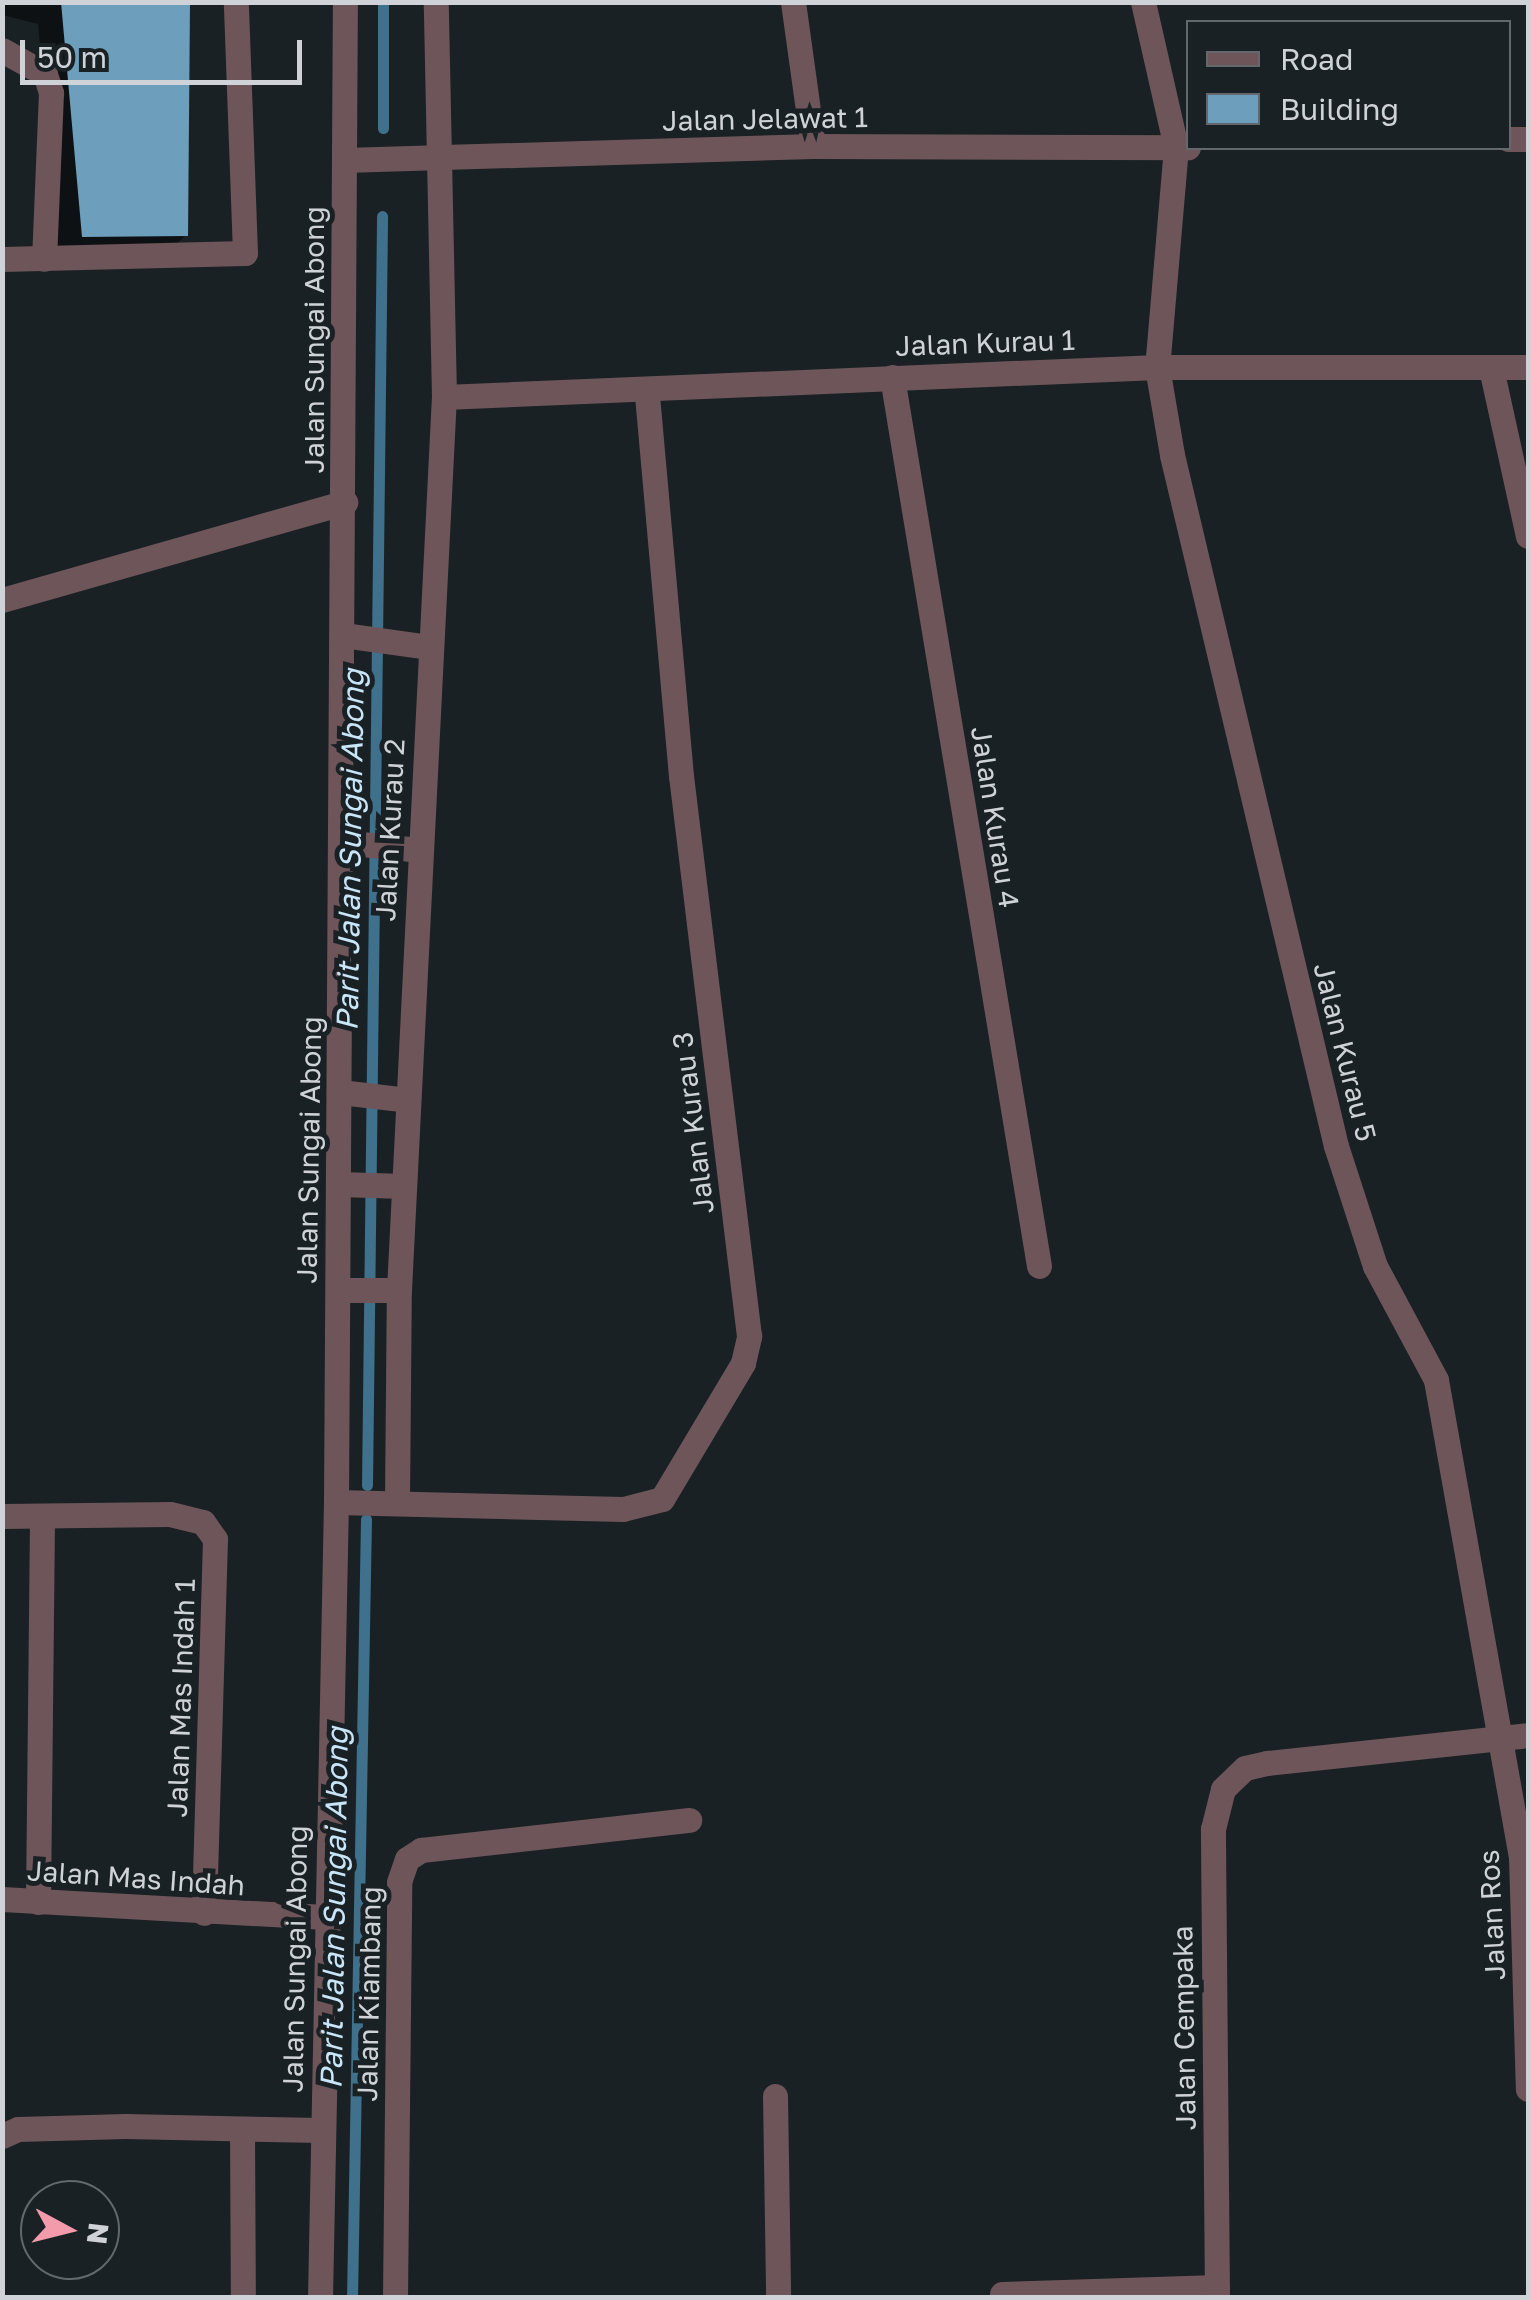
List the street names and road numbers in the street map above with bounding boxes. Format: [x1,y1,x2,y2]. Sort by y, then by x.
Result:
street label: Jalan Jelawat 1 [662,100,868,138]
street label: Jalan Sungai Abong [297,206,331,474]
street label: Jalan Kurau 1 [894,323,1076,363]
street label: Jalan Kurau 4 [964,724,1026,910]
street label: Jalan Kurau 2 [368,738,412,922]
street label: Jalan Kurau 5 [1307,959,1383,1145]
street label: Jalan Sungai Abong [290,1016,328,1284]
street label: Jalan Kurau 3 [665,1030,721,1216]
street label: Jalan Mas Indah 1 [160,1578,202,1818]
street label: Jalan Sungai Abong [276,1825,314,2093]
street label: Jalan Ros [1472,1849,1512,1981]
street label: Jalan Mas Indah [26,1854,246,1902]
street label: Jalan Kiambang [350,1886,388,2102]
street label: Jalan Cempaka [1165,1925,1203,2131]

